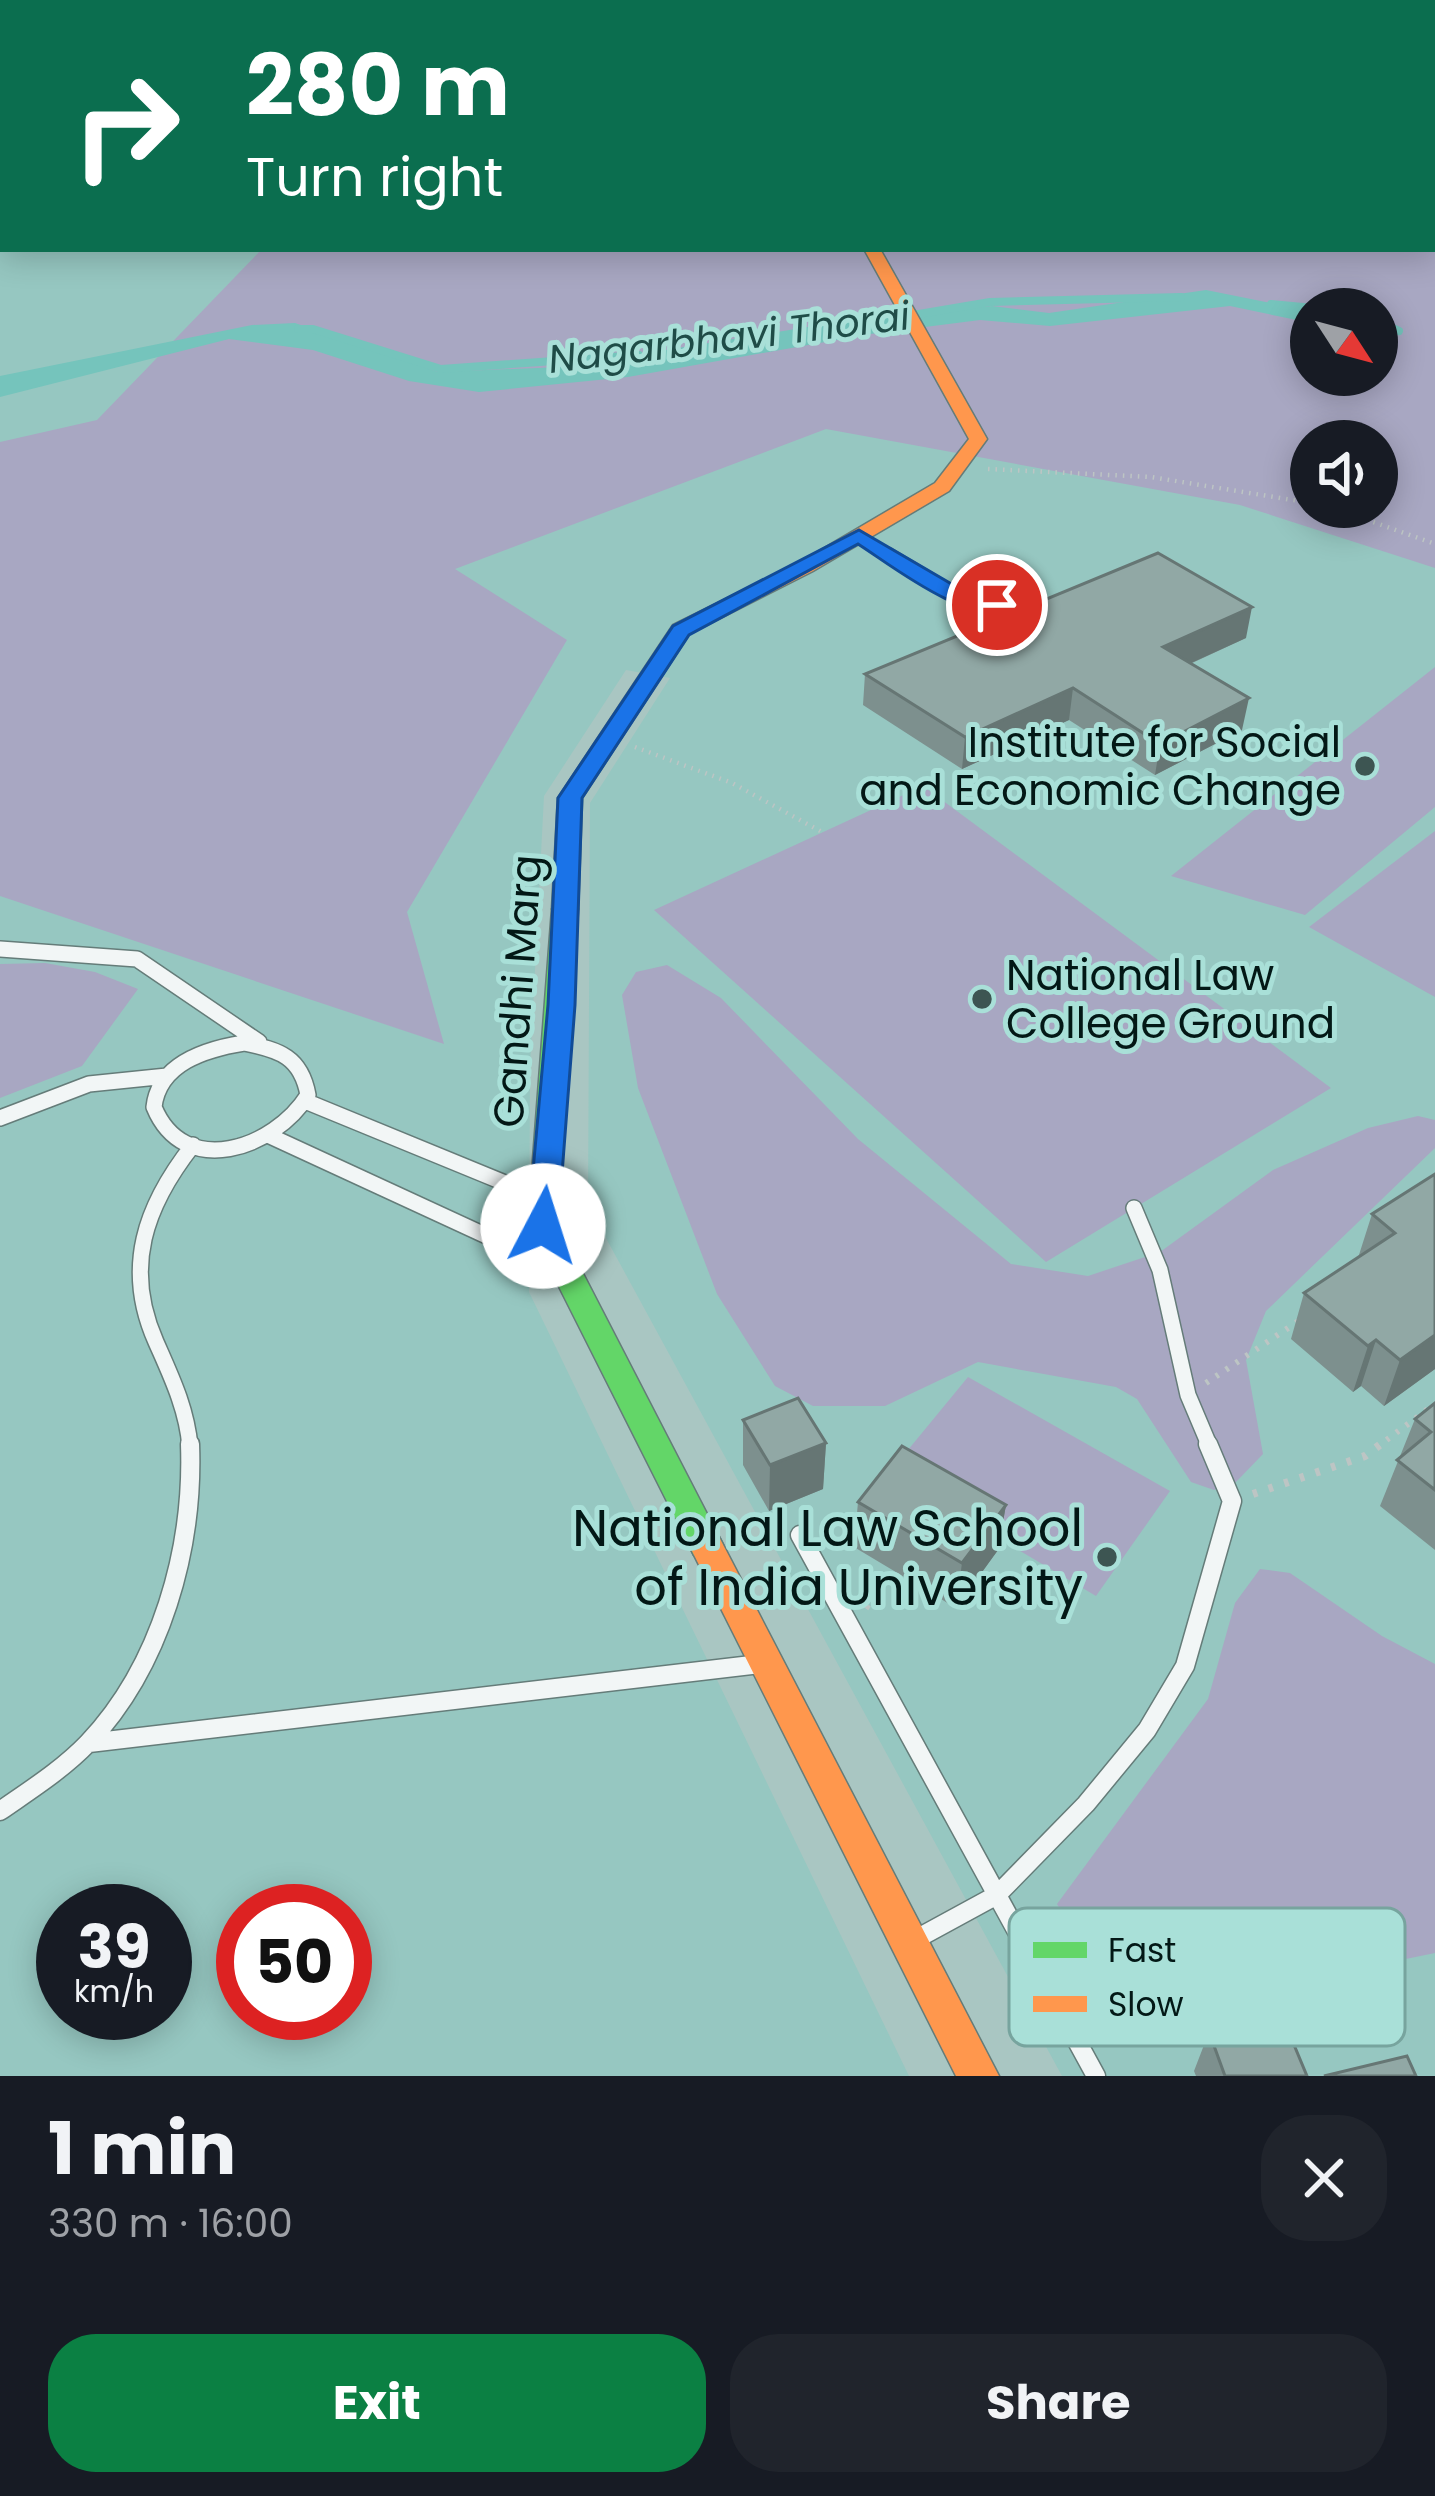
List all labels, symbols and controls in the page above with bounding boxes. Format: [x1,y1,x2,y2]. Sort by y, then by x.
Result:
text: 280 m [246,27,510,144]
icon: right [48,48,204,204]
text: Turn right [246,139,503,215]
water label: Nagarbhavi Thorai [545,288,914,387]
north arrow [1290,288,1398,396]
map controls [1290,288,1398,528]
button: sound [1290,420,1398,528]
pin [946,554,1048,656]
icon: arrive [964,572,1030,638]
place label: Institute for Social and Economic Change [859,713,1341,820]
marker: Institute for Social and Economic Change [1352,753,1378,779]
street label: Gandhi Marg [479,853,556,1129]
place label: National Law College Ground [1006,946,1335,1053]
marker: National Law College Ground [969,986,995,1012]
position arrow [480,1163,606,1289]
place label: National Law School of India University [572,1492,1083,1623]
marker: National Law School of India University [1094,1544,1120,1570]
speed limit sign: 50 [216,1884,372,2040]
text: 39 [77,1905,151,1989]
legend [1009,1908,1405,2046]
text: Fast [1108,1927,1176,1974]
text: km/h [74,1970,154,2013]
text: Slow [1108,1981,1184,2028]
text: 1 min [48,2098,236,2199]
button: close [1261,2115,1387,2241]
text: 330 m · 16:00 [48,2196,293,2251]
button: Exit [48,2334,706,2472]
button: Share [730,2334,1387,2472]

